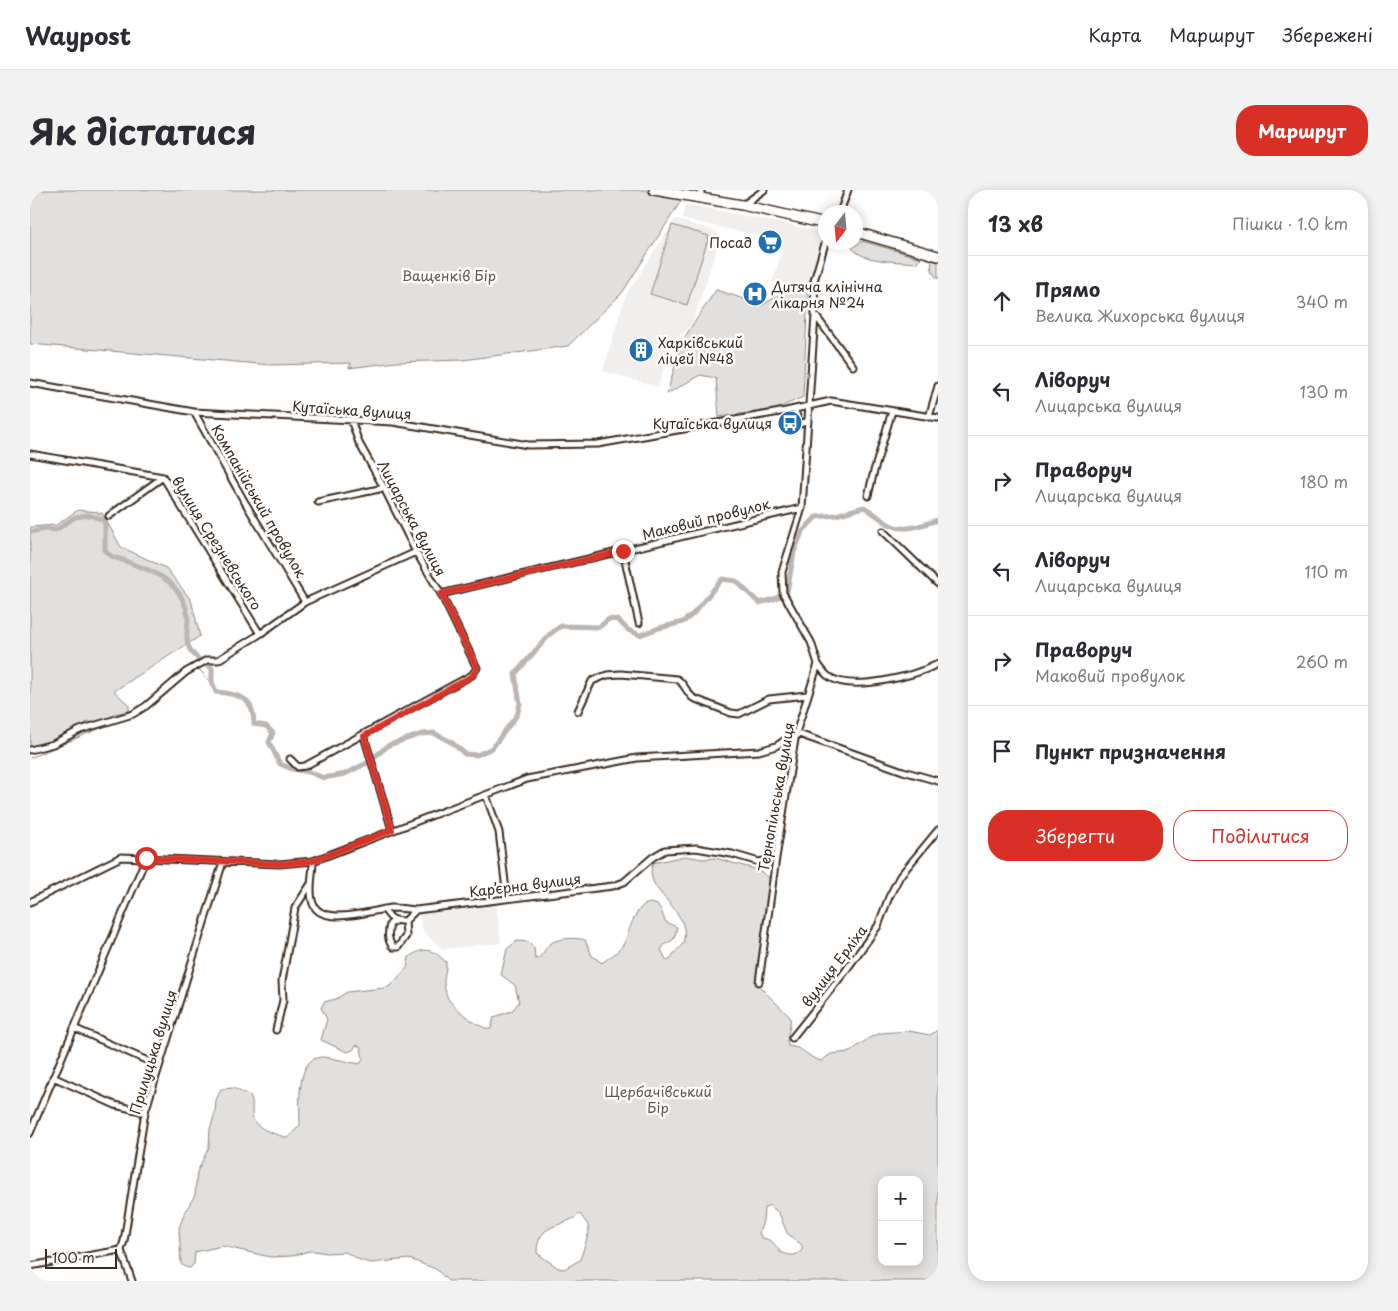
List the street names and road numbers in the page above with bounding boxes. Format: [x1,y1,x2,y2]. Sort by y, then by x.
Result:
street label: Кутаїська вулиця [292,395,412,425]
street label: Компанійський провулок [206,420,312,582]
street label: Лицарська вулиця [373,456,451,580]
street label: вулиця Срезневського [167,472,267,614]
street label: Маковий провулок [640,493,773,545]
street label: Тернопільська вулиця [753,721,799,873]
street label: Кар’єрна вулиця [468,868,582,902]
street label: вулиця Ерліха [796,920,872,1011]
street label: Прилуцька вулиця [124,987,182,1117]

